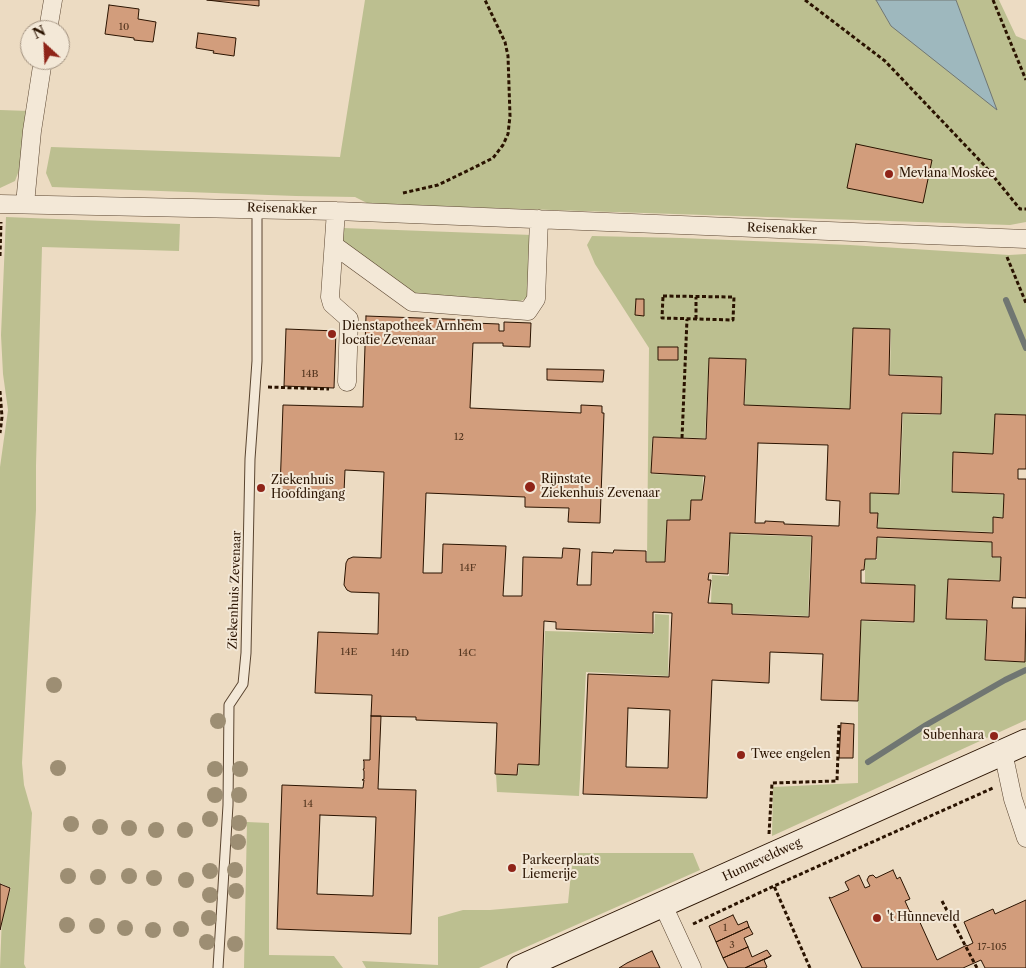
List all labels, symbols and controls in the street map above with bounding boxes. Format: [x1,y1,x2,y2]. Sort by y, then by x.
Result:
north arrow [20,20,70,70]
house number: 10 [119,21,129,33]
text: N [30,22,48,43]
place label: Mevlana Moskee [899,167,995,181]
marker: Mevlana Moskee [883,168,895,180]
street label: Reisenakker [247,201,317,217]
street label: Reisenakker [747,221,817,237]
place label: Dienstapotheek Arnhem locatie Zevenaar [342,320,482,348]
marker: Dienstapotheek Arnhem locatie Zevenaar [326,328,338,340]
house number: 14B [302,368,318,380]
house number: 12 [454,431,464,443]
place label: Rijnstate Ziekenhuis Zevenaar [541,473,660,501]
place label: Ziekenhuis Hoofdingang [271,474,345,502]
marker: Rijnstate Ziekenhuis Zevenaar [523,480,537,494]
marker: Ziekenhuis Hoofdingang [255,482,267,494]
street label: Ziekenhuis Zevenaar [226,530,244,650]
house number: 14F [460,562,476,574]
house number: 14E [341,646,357,658]
house number: 14D [391,647,409,659]
house number: 14C [458,647,476,659]
place label: Subenhara [923,729,984,743]
marker: Subenhara [988,730,1000,742]
place label: Twee engelen [751,748,831,762]
marker: Twee engelen [735,749,747,761]
house number: 14 [303,798,313,810]
street label: Hunneveldweg [720,835,804,885]
place label: Parkeerplaats Liemerije [522,854,599,882]
marker: Parkeerplaats Liemerije [506,862,518,874]
place label: 't Hunneveld [887,911,960,925]
marker: 't Hunneveld [871,912,883,924]
house number: 1 [723,922,727,934]
house number: 3 [729,939,735,951]
house number: 17-105 [977,941,1007,953]

